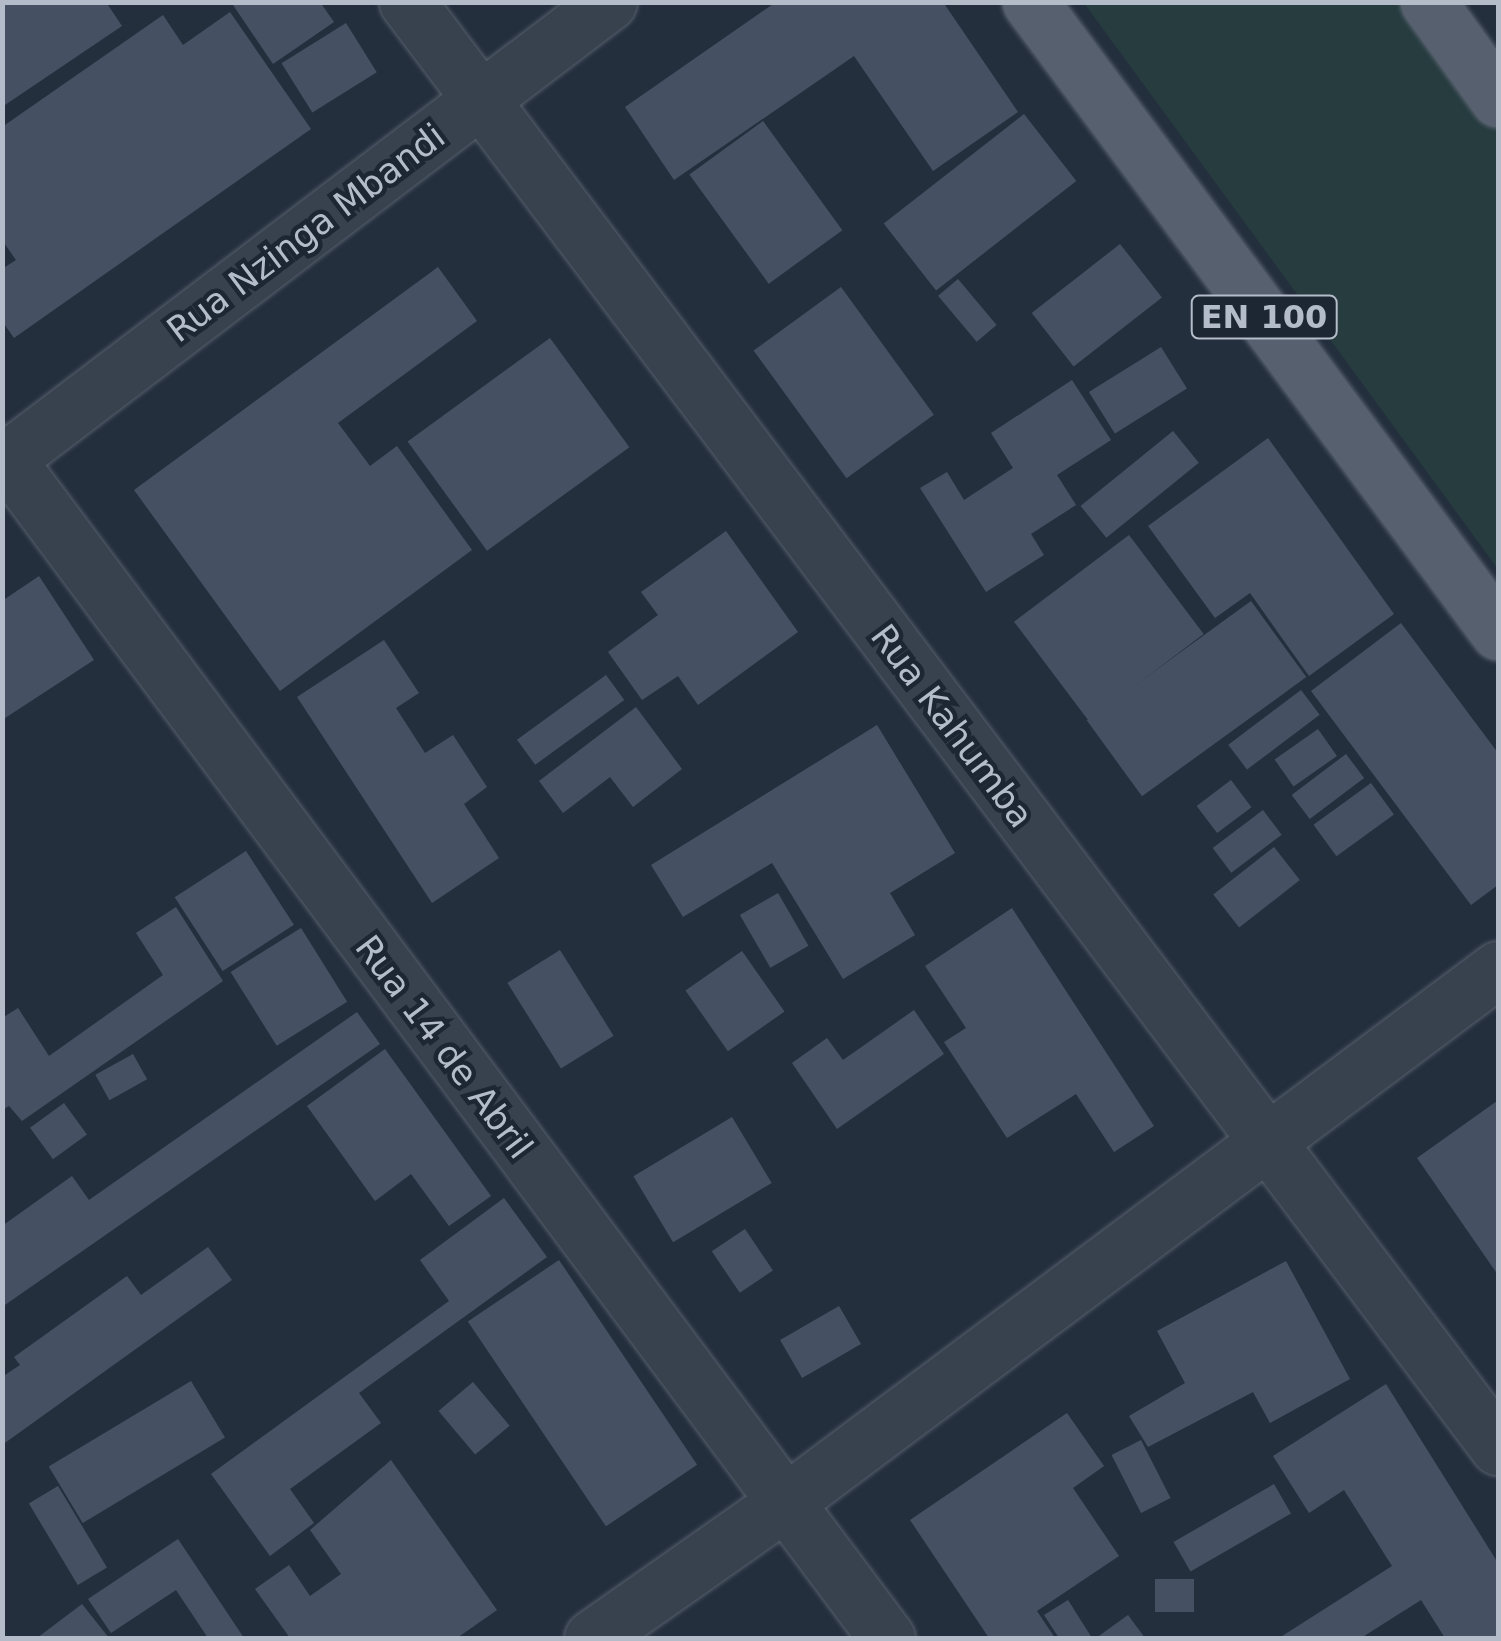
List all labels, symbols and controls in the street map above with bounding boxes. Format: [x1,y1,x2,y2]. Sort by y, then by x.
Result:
street label: Rua Nzinga Mbandi [159,115,453,351]
road number: EN 100 [1189,290,1339,344]
street label: Rua Kahumba [862,616,1042,836]
street label: Rua 14 de Abril [347,927,541,1167]

